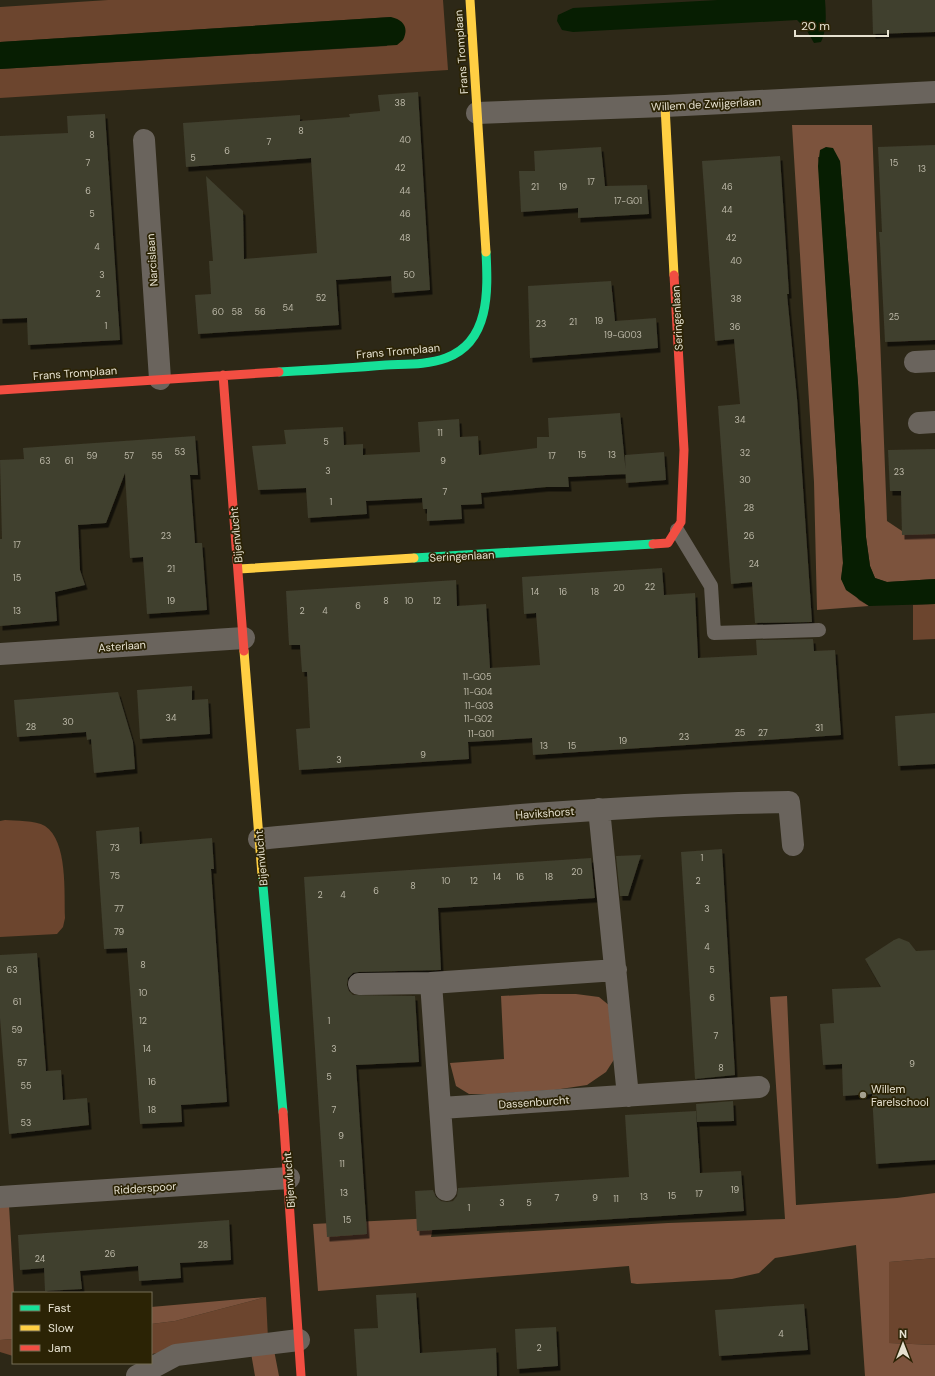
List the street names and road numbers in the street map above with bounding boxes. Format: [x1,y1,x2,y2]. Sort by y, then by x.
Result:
street label: Frans Tromplaan [451,10,471,94]
street label: Willem de Zwijgerlaan [651,94,761,114]
street label: Narcislaan [143,233,161,287]
street label: Seringenlaan [668,285,686,351]
street label: Frans Tromplaan [356,340,440,362]
street label: Frans Tromplaan [33,363,117,383]
street label: Bijenvlucht [227,507,245,563]
street label: Seringenlaan [429,547,495,565]
street label: Asterlaan [98,637,146,655]
street label: Havikshorst [515,804,575,822]
street label: Bijenvlucht [252,830,270,886]
street label: Dassenburcht [498,1093,570,1111]
street label: Bijenvlucht [280,1152,298,1208]
street label: Ridderspoor [113,1179,177,1197]

